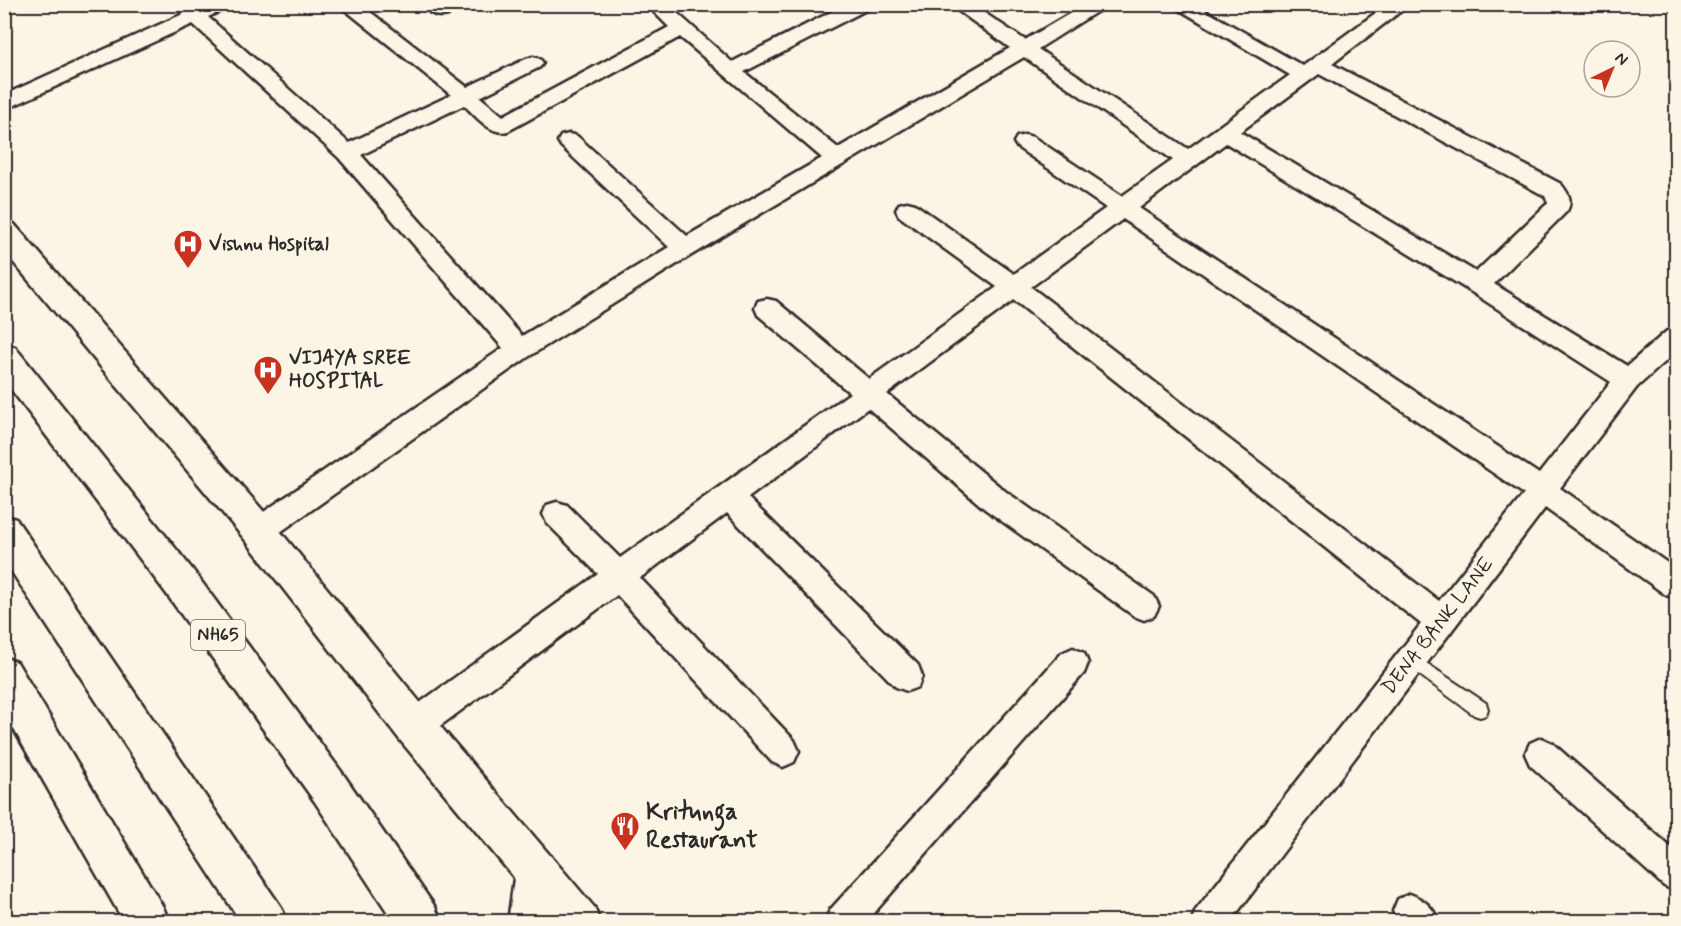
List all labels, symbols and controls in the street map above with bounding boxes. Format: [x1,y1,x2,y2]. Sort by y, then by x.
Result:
north arrow [1582,39,1642,99]
text: N [1610,48,1632,70]
hospital icon: Vishnu Hospital [172,228,204,270]
place label: Vishnu Hospital [209,231,329,258]
place label: VIJAYA SREE HOSPITAL [289,345,412,395]
hospital icon: VIJAYA SREE HOSPITAL [252,354,284,396]
street label: DENA BANK LANE [1376,552,1500,700]
road number: NH65 [191,620,245,650]
place label: Kritunga Restaurant [646,797,758,856]
restaurant icon: Kritunga Restaurant [609,810,641,852]

